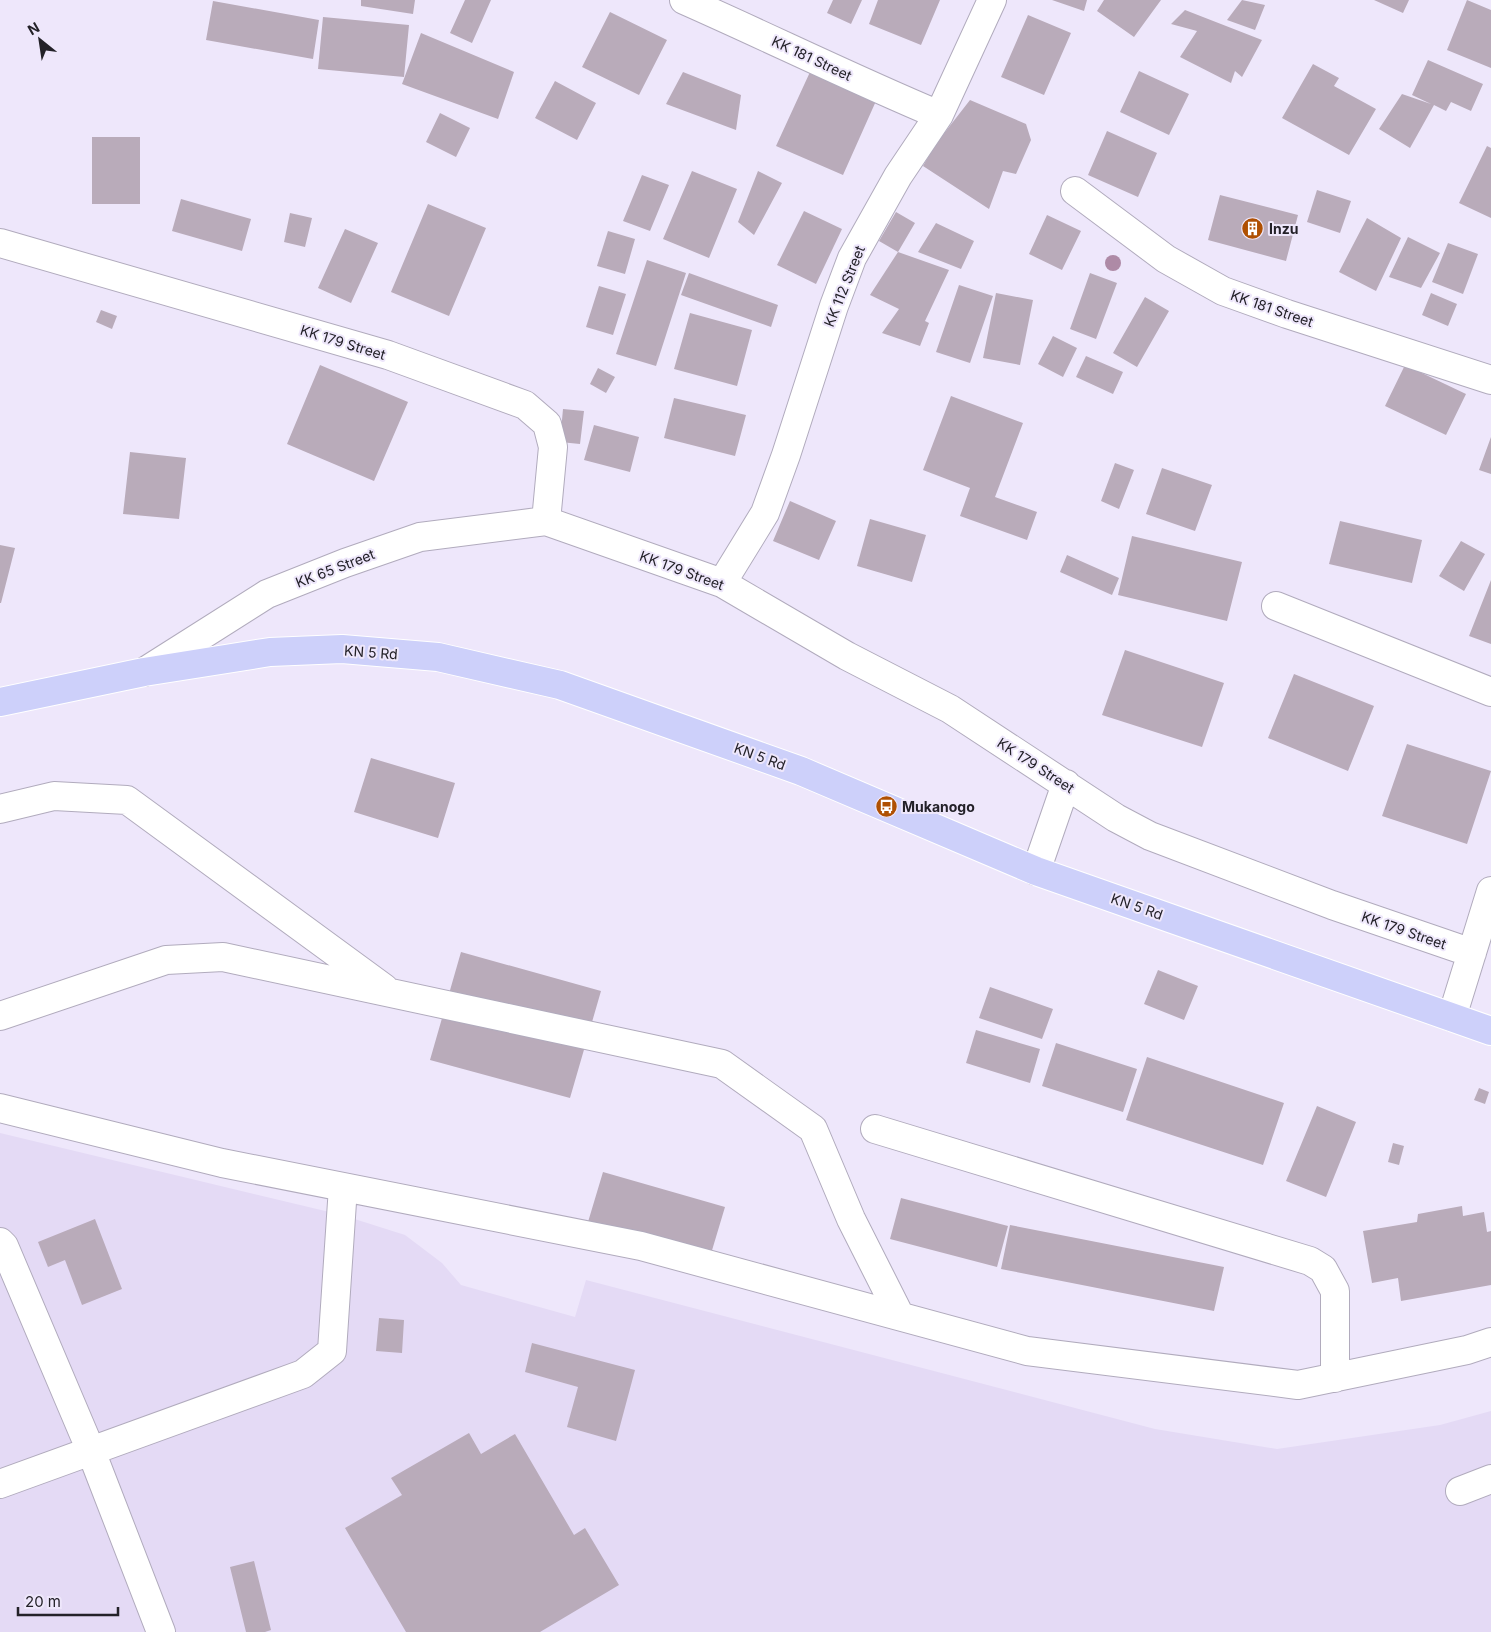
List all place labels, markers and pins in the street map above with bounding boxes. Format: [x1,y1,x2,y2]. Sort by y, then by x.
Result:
building icon: Inzu [1241,216,1265,240]
place label: Inzu [1269,220,1298,237]
bus stop icon: Mukanogo [874,794,898,818]
place label: Mukanogo [902,798,975,815]

